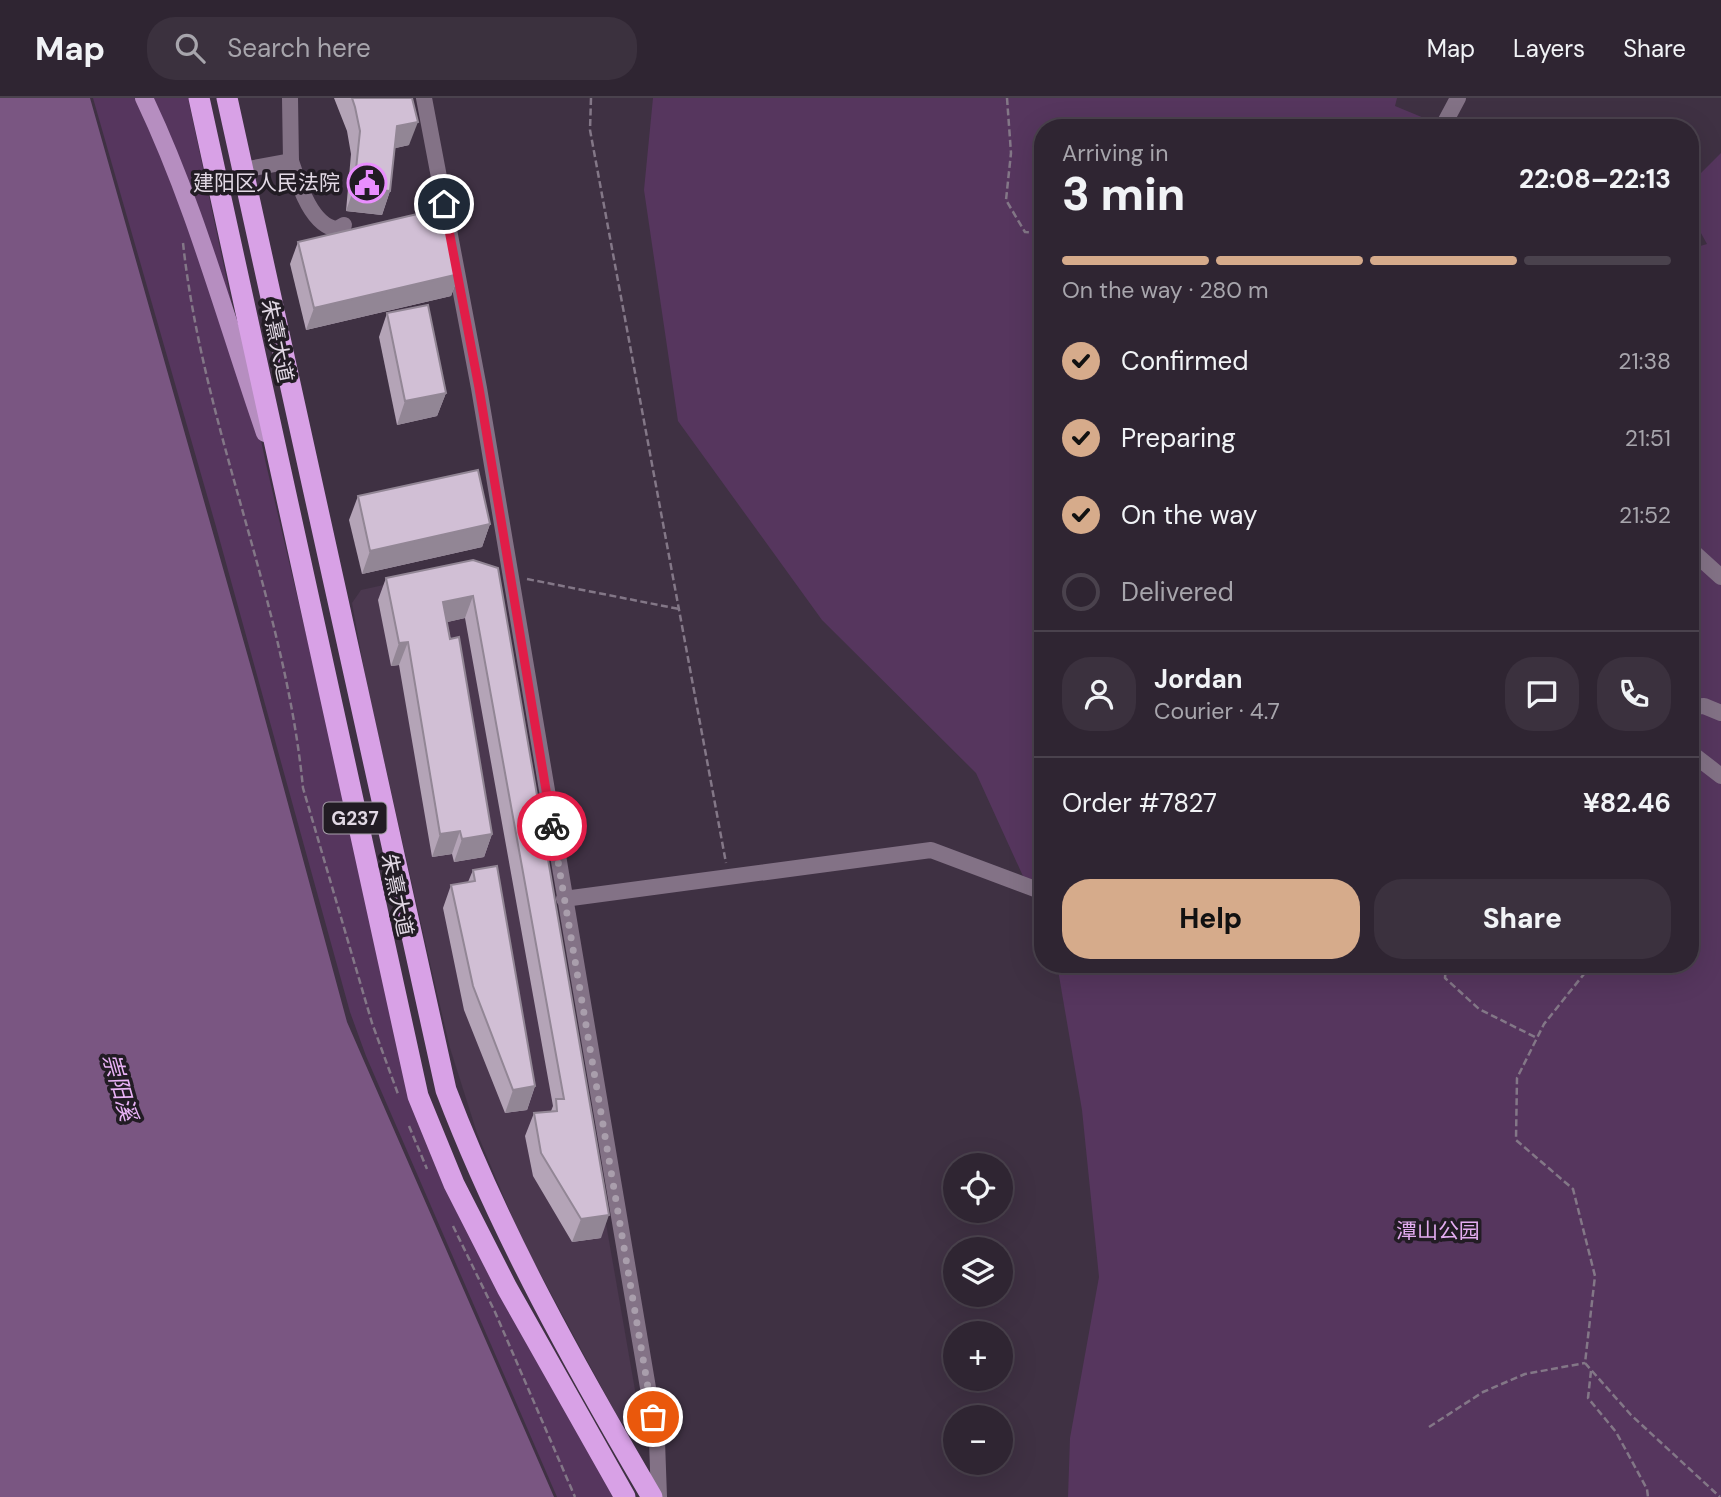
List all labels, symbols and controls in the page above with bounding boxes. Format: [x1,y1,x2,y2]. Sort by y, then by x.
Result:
search box [147,17,637,80]
text: Map [35,27,105,70]
icon: search [171,29,209,67]
text: Search here [227,31,371,65]
text: Map [1427,33,1475,64]
text: Layers [1513,33,1585,64]
text: Share [1623,33,1686,64]
text: Arriving in [1062,138,1168,168]
public building icon: 建阳区人民法院 [346,162,388,204]
text: 22:08–22:13 [1519,162,1671,196]
text: 3 min [1062,164,1185,224]
place label: 建阳区人民法院 [193,169,340,197]
pin [414,174,474,234]
icon: home [425,185,463,223]
text: On the way · 280 m [1062,275,1269,305]
street label: 朱熹大道 [255,297,299,385]
icon: check [1062,342,1100,380]
text: Confirmed [1121,344,1248,378]
text: 21:38 [1618,346,1671,376]
icon: check [1062,419,1100,457]
text: Preparing [1121,421,1236,455]
text: 21:51 [1625,423,1671,453]
icon: check [1062,496,1100,534]
text: On the way [1121,498,1257,532]
text: 21:52 [1619,500,1671,530]
text: Delivered [1121,575,1234,609]
button: person [1062,657,1136,731]
button: chat [1505,657,1579,731]
button: phone [1597,657,1671,731]
text: Jordan [1154,662,1243,696]
text: Courier · 4.7 [1154,696,1280,726]
text: Order #7827 [1062,786,1217,820]
text: ¥82.46 [1583,786,1671,820]
courier [517,791,587,861]
road number: G237 [324,803,386,834]
icon: bike [533,807,571,845]
street label: 朱熹大道 [375,851,419,939]
button: Help [1062,879,1360,959]
button: Share [1374,879,1671,959]
water label: 崇阳溪 [96,1050,145,1127]
map controls [943,1153,1013,1475]
button: locate [943,1153,1013,1223]
park label: 潭山公园 [1396,1217,1480,1245]
button: layers [943,1237,1013,1307]
button: + [943,1321,1013,1391]
pin [623,1387,683,1447]
icon: bag [634,1398,672,1436]
button: − [943,1405,1013,1475]

